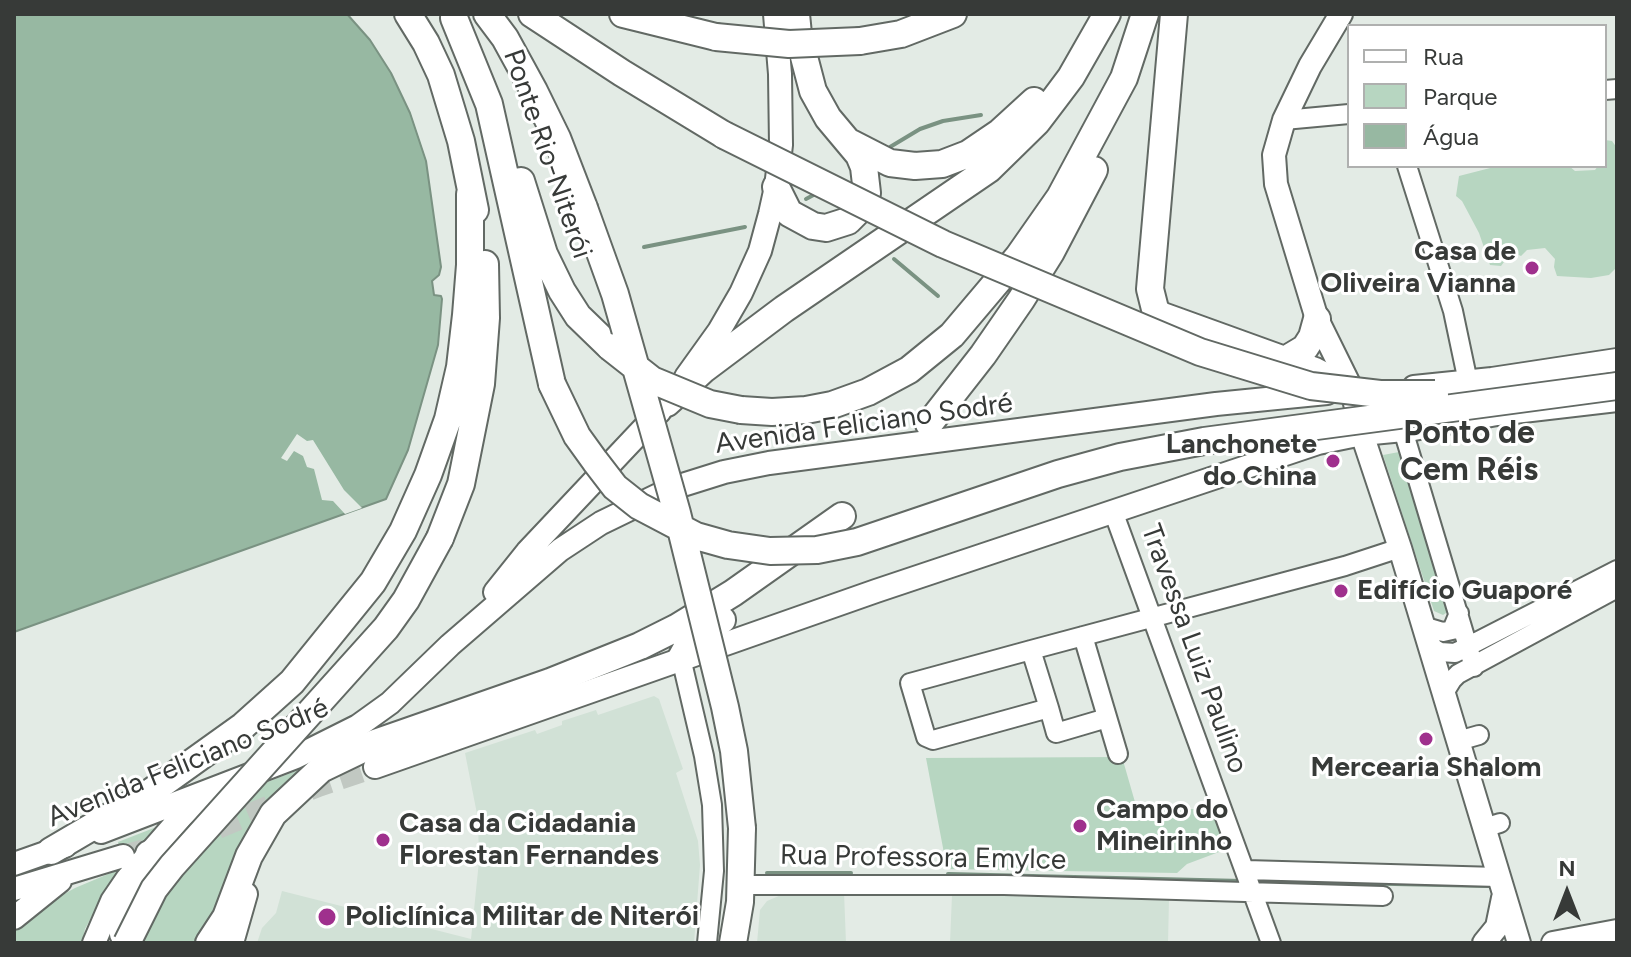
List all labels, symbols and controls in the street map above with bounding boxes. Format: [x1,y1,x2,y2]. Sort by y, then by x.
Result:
legend [1347,24,1607,168]
text: Rua [1423,42,1464,71]
street label: Ponte Rio-Niterói [496,45,598,263]
text: Parque [1423,82,1497,111]
text: Água [1423,122,1479,151]
place label: Casa de Oliveira Vianna [1320,235,1516,301]
marker: Casa de Oliveira Vianna [1523,259,1541,277]
street label: Avenida Feliciano Sodré [713,386,1015,462]
district label: Ponto de Cem Réis [1400,415,1538,490]
place label: Lanchonete do China [1166,428,1317,494]
marker: Lanchonete do China [1324,452,1342,470]
street label: Travessa Luiz Paulino [1133,520,1255,778]
place label: Edifício Guaporé [1357,574,1572,608]
marker: Edifício Guaporé [1332,582,1350,600]
street label: Avenida Feliciano Sodré [43,691,333,835]
marker: Mercearia Shalom [1417,730,1435,748]
place label: Mercearia Shalom [1311,751,1541,785]
place label: Campo do Mineirinho [1096,793,1232,859]
place label: Casa da Cidadania Florestan Fernandes [399,807,659,873]
marker: Campo do Mineirinho [1071,817,1089,835]
marker: Casa da Cidadania Florestan Fernandes [374,831,392,849]
street label: Rua Professora Emylce [780,839,1066,877]
north arrow [1527,853,1607,933]
text: N [1558,855,1576,882]
place label: Policlínica Militar de Niterói [345,900,699,934]
marker: Policlínica Militar de Niterói [316,906,338,928]

